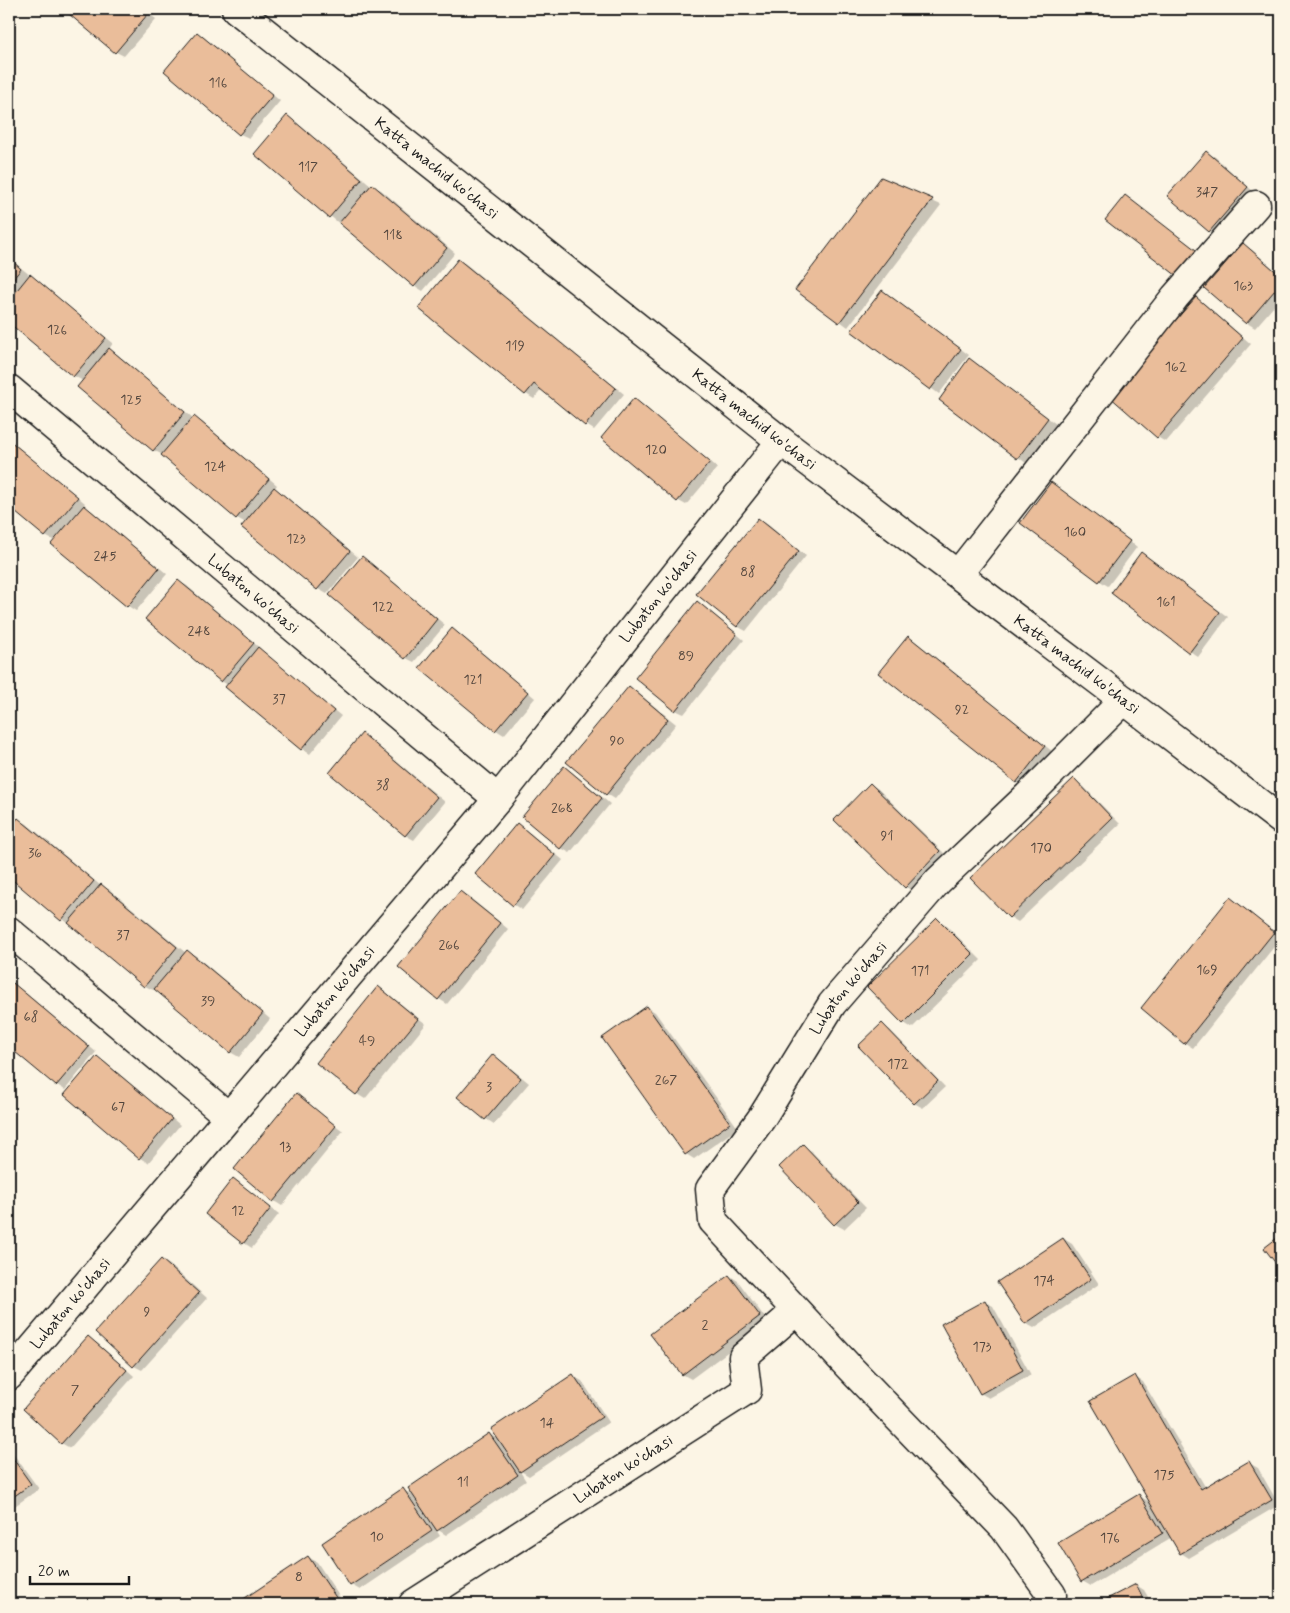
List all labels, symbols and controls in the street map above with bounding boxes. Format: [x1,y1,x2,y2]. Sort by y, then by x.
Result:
house number: 116 [209,74,227,92]
street label: Katta machid ko'chasi [370,112,503,224]
house number: 117 [298,158,318,176]
house number: 347 [1196,183,1219,201]
house number: 118 [383,226,403,244]
house number: 163 [1233,277,1253,295]
house number: 126 [47,321,67,339]
house number: 119 [505,337,525,355]
house number: 162 [1165,358,1187,376]
street label: Katta machid ko'chasi [687,364,821,475]
house number: 125 [120,391,142,409]
house number: 120 [645,441,667,459]
house number: 124 [204,458,226,476]
house number: 160 [1064,523,1086,541]
house number: 123 [286,530,306,548]
street label: Lubaton ko'chasi [615,545,702,647]
house number: 245 [93,547,117,565]
street label: Lubaton ko'chasi [203,549,304,638]
house number: 88 [740,563,756,581]
house number: 161 [1156,593,1176,611]
house number: 122 [372,598,394,616]
street label: Katta machid ko'chasi [1009,610,1144,719]
house number: 248 [188,622,210,640]
house number: 89 [678,647,694,665]
house number: 121 [463,671,483,689]
house number: 37 [272,690,286,708]
house number: 92 [955,701,969,719]
house number: 90 [610,732,624,750]
house number: 38 [376,776,390,794]
house number: 268 [551,799,573,817]
house number: 91 [881,827,893,845]
house number: 170 [1030,839,1052,857]
house number: 36 [28,844,42,862]
house number: 37 [116,926,130,944]
house number: 266 [438,936,460,954]
street label: Lubaton ko'chasi [805,937,892,1039]
street label: Lubaton ko'chasi [290,941,380,1042]
house number: 169 [1196,961,1218,979]
house number: 171 [911,962,929,980]
house number: 39 [201,992,215,1010]
house number: 68 [24,1008,38,1026]
house number: 49 [359,1032,375,1050]
house number: 172 [887,1055,909,1073]
house number: 267 [655,1071,677,1089]
house number: 3 [486,1078,492,1096]
house number: 67 [111,1098,125,1116]
house number: 13 [279,1138,291,1156]
house number: 12 [231,1202,245,1220]
street label: Lubaton ko'chasi [26,1253,115,1354]
house number: 174 [1033,1272,1055,1290]
house number: 9 [144,1303,151,1321]
house number: 2 [702,1316,709,1334]
house number: 173 [972,1338,992,1356]
house number: 7 [71,1381,80,1399]
house number: 14 [540,1414,555,1432]
street label: Lubaton ko'chasi [570,1430,677,1509]
house number: 175 [1153,1466,1175,1484]
house number: 11 [457,1473,469,1491]
house number: 10 [370,1528,384,1546]
house number: 176 [1100,1529,1120,1547]
scale bar [30,1553,129,1585]
text: 20 m [38,1562,70,1582]
house number: 8 [295,1568,303,1586]

